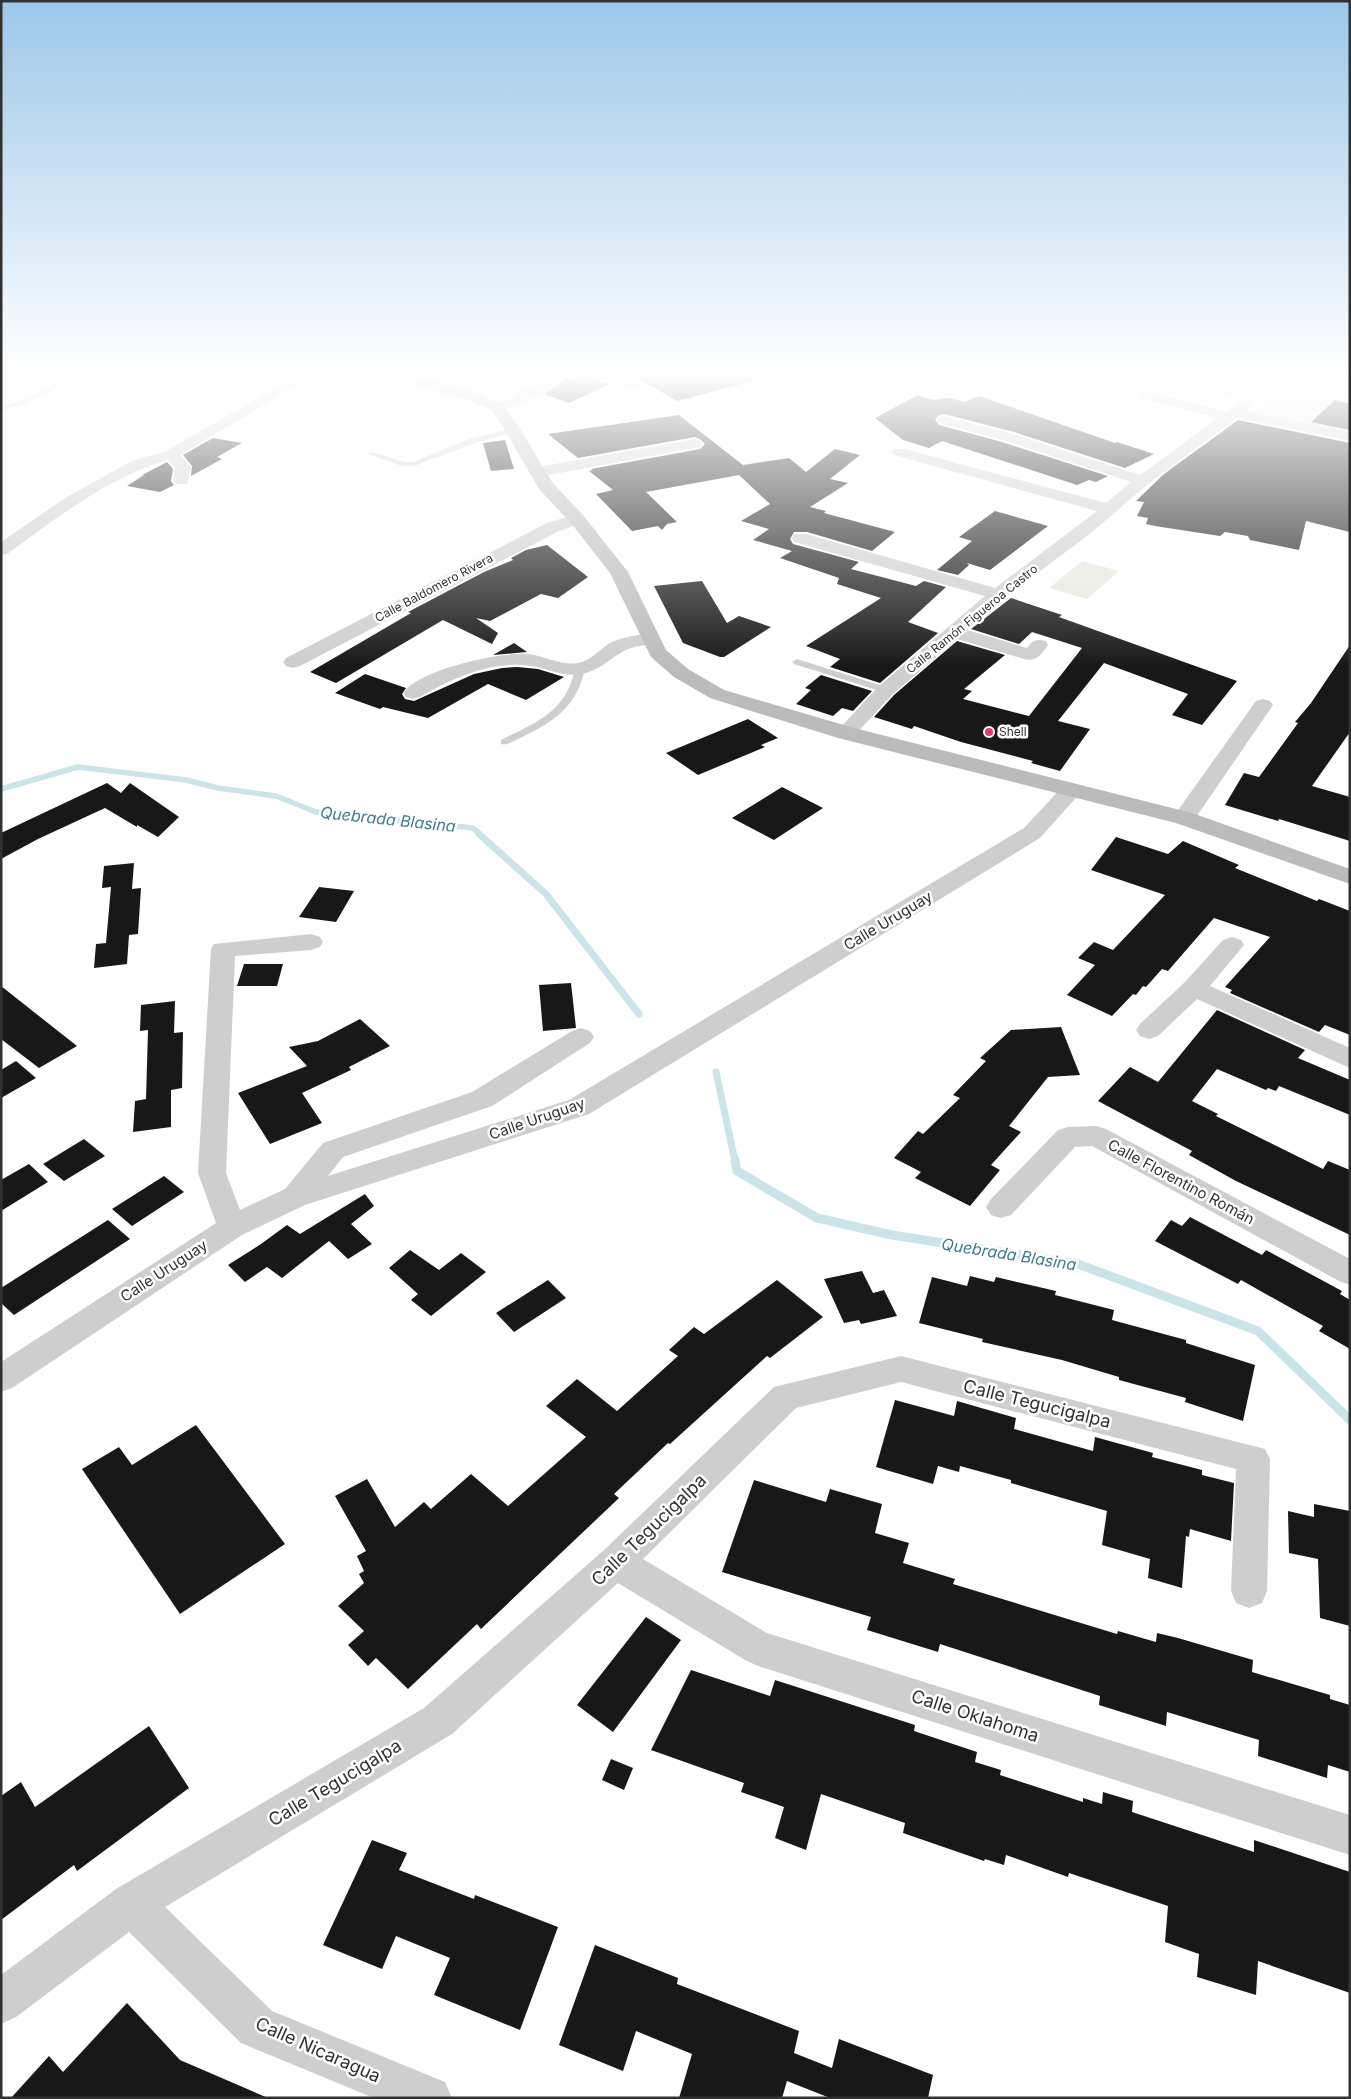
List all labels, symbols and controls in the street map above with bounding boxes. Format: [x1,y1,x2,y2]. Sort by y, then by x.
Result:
street label: Calle Baldomero Rivera [372,550,495,625]
street label: Calle Ramón Figueroa Castro [903,561,1040,676]
place label: Shell [999,724,1027,739]
marker: Shell [983,726,995,738]
water label: Quebrada Blasina [319,802,457,836]
street label: Calle Uruguay [840,886,936,954]
street label: Calle Uruguay [486,1093,588,1144]
street label: Calle Florentino Román [1105,1135,1258,1228]
water label: Quebrada Blasina [940,1233,1078,1275]
street label: Calle Uruguay [117,1235,211,1306]
street label: Calle Tegucigalpa [961,1375,1113,1432]
street label: Calle Tegucigalpa [587,1470,710,1590]
street label: Calle Oklahoma [909,1685,1042,1746]
street label: Calle Tegucigalpa [264,1735,405,1831]
street label: Calle Nicaragua [252,2013,384,2087]

